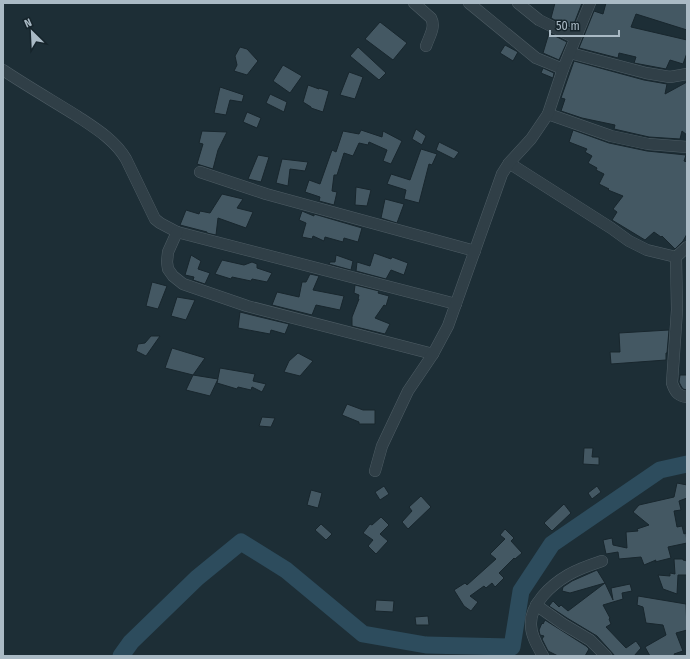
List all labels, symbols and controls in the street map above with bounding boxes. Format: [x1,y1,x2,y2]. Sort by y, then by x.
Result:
north arrow [12,12,52,52]
scale bar [550,12,619,38]
text: N [22,16,34,31]
text: 50 m [556,19,580,33]

